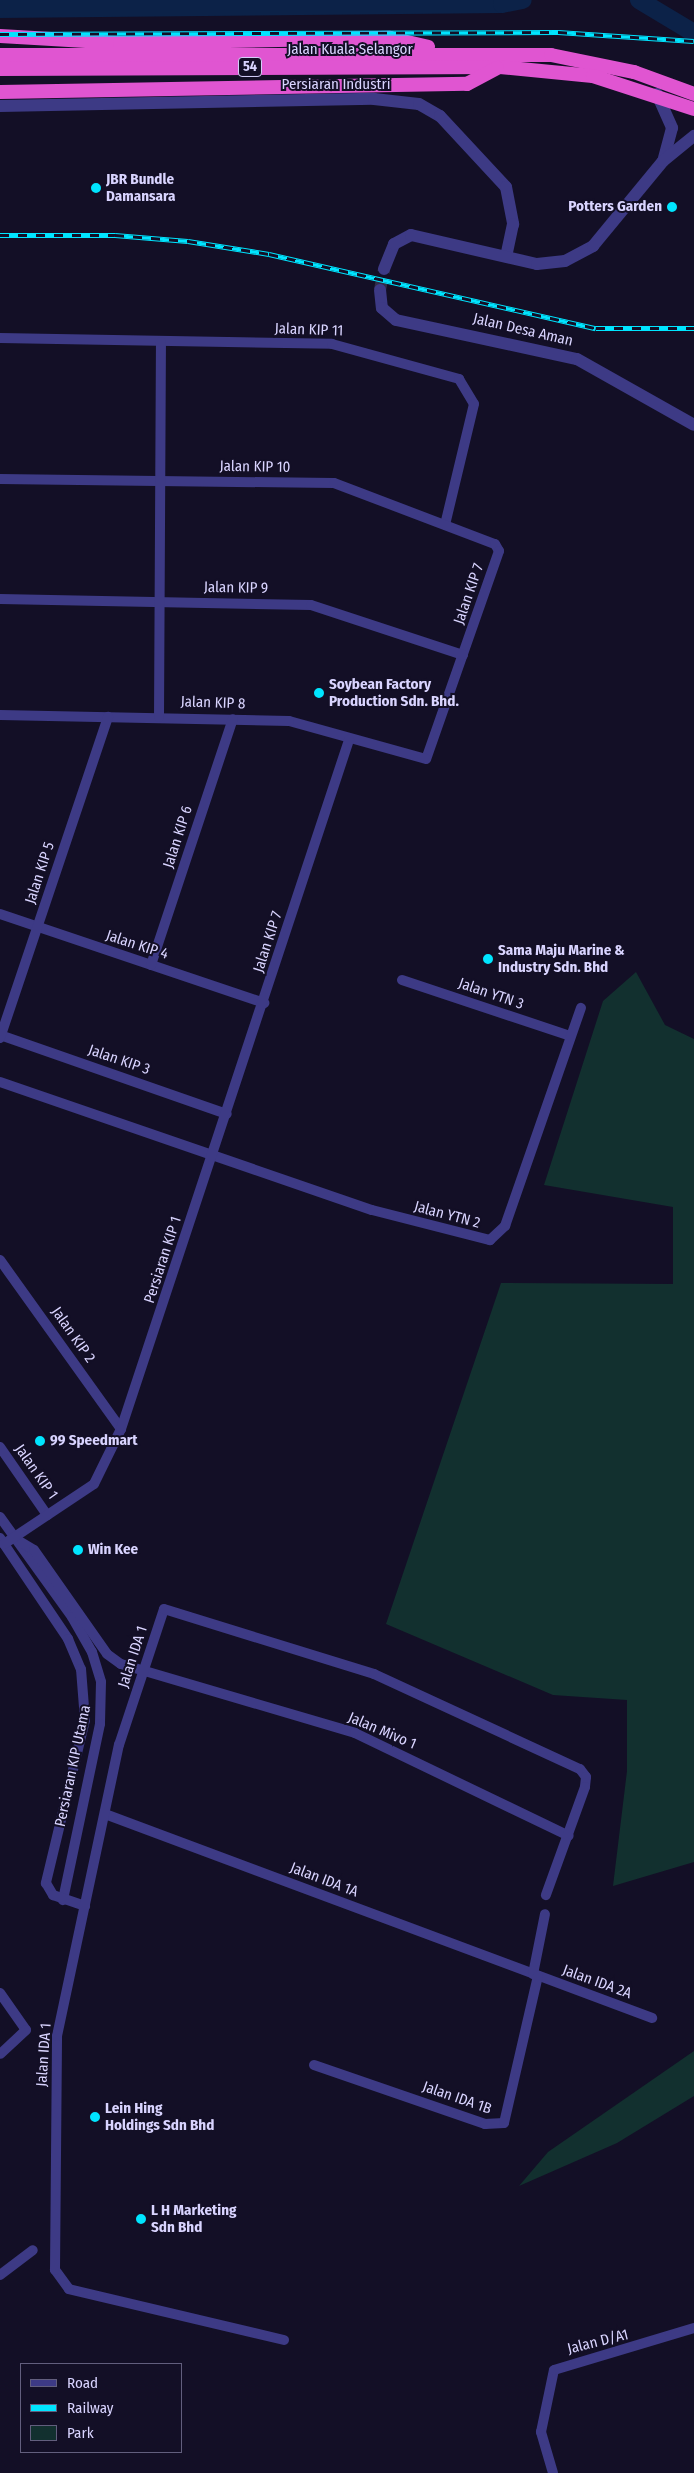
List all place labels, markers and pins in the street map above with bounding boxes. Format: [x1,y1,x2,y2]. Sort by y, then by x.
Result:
place label: JBR Bundle Damansara [106,170,175,205]
marker: JBR Bundle Damansara [90,182,102,194]
place label: Potters Garden [568,198,662,216]
marker: Potters Garden [666,201,678,213]
place label: Soybean Factory Production Sdn. Bhd. [329,675,459,710]
marker: Soybean Factory Production Sdn. Bhd. [313,687,325,699]
place label: Sama Maju Marine & Industry Sdn. Bhd [498,941,625,976]
marker: Sama Maju Marine & Industry Sdn. Bhd [482,953,494,965]
place label: 99 Speedmart [50,1432,138,1450]
marker: 99 Speedmart [34,1435,46,1447]
place label: Win Kee [88,1541,138,1559]
marker: Win Kee [72,1544,84,1556]
place label: Lein Hing Holdings Sdn Bhd [105,2099,214,2134]
marker: Lein Hing Holdings Sdn Bhd [89,2111,101,2123]
place label: L H Marketing Sdn Bhd [151,2201,237,2236]
marker: L H Marketing Sdn Bhd [135,2213,147,2225]

